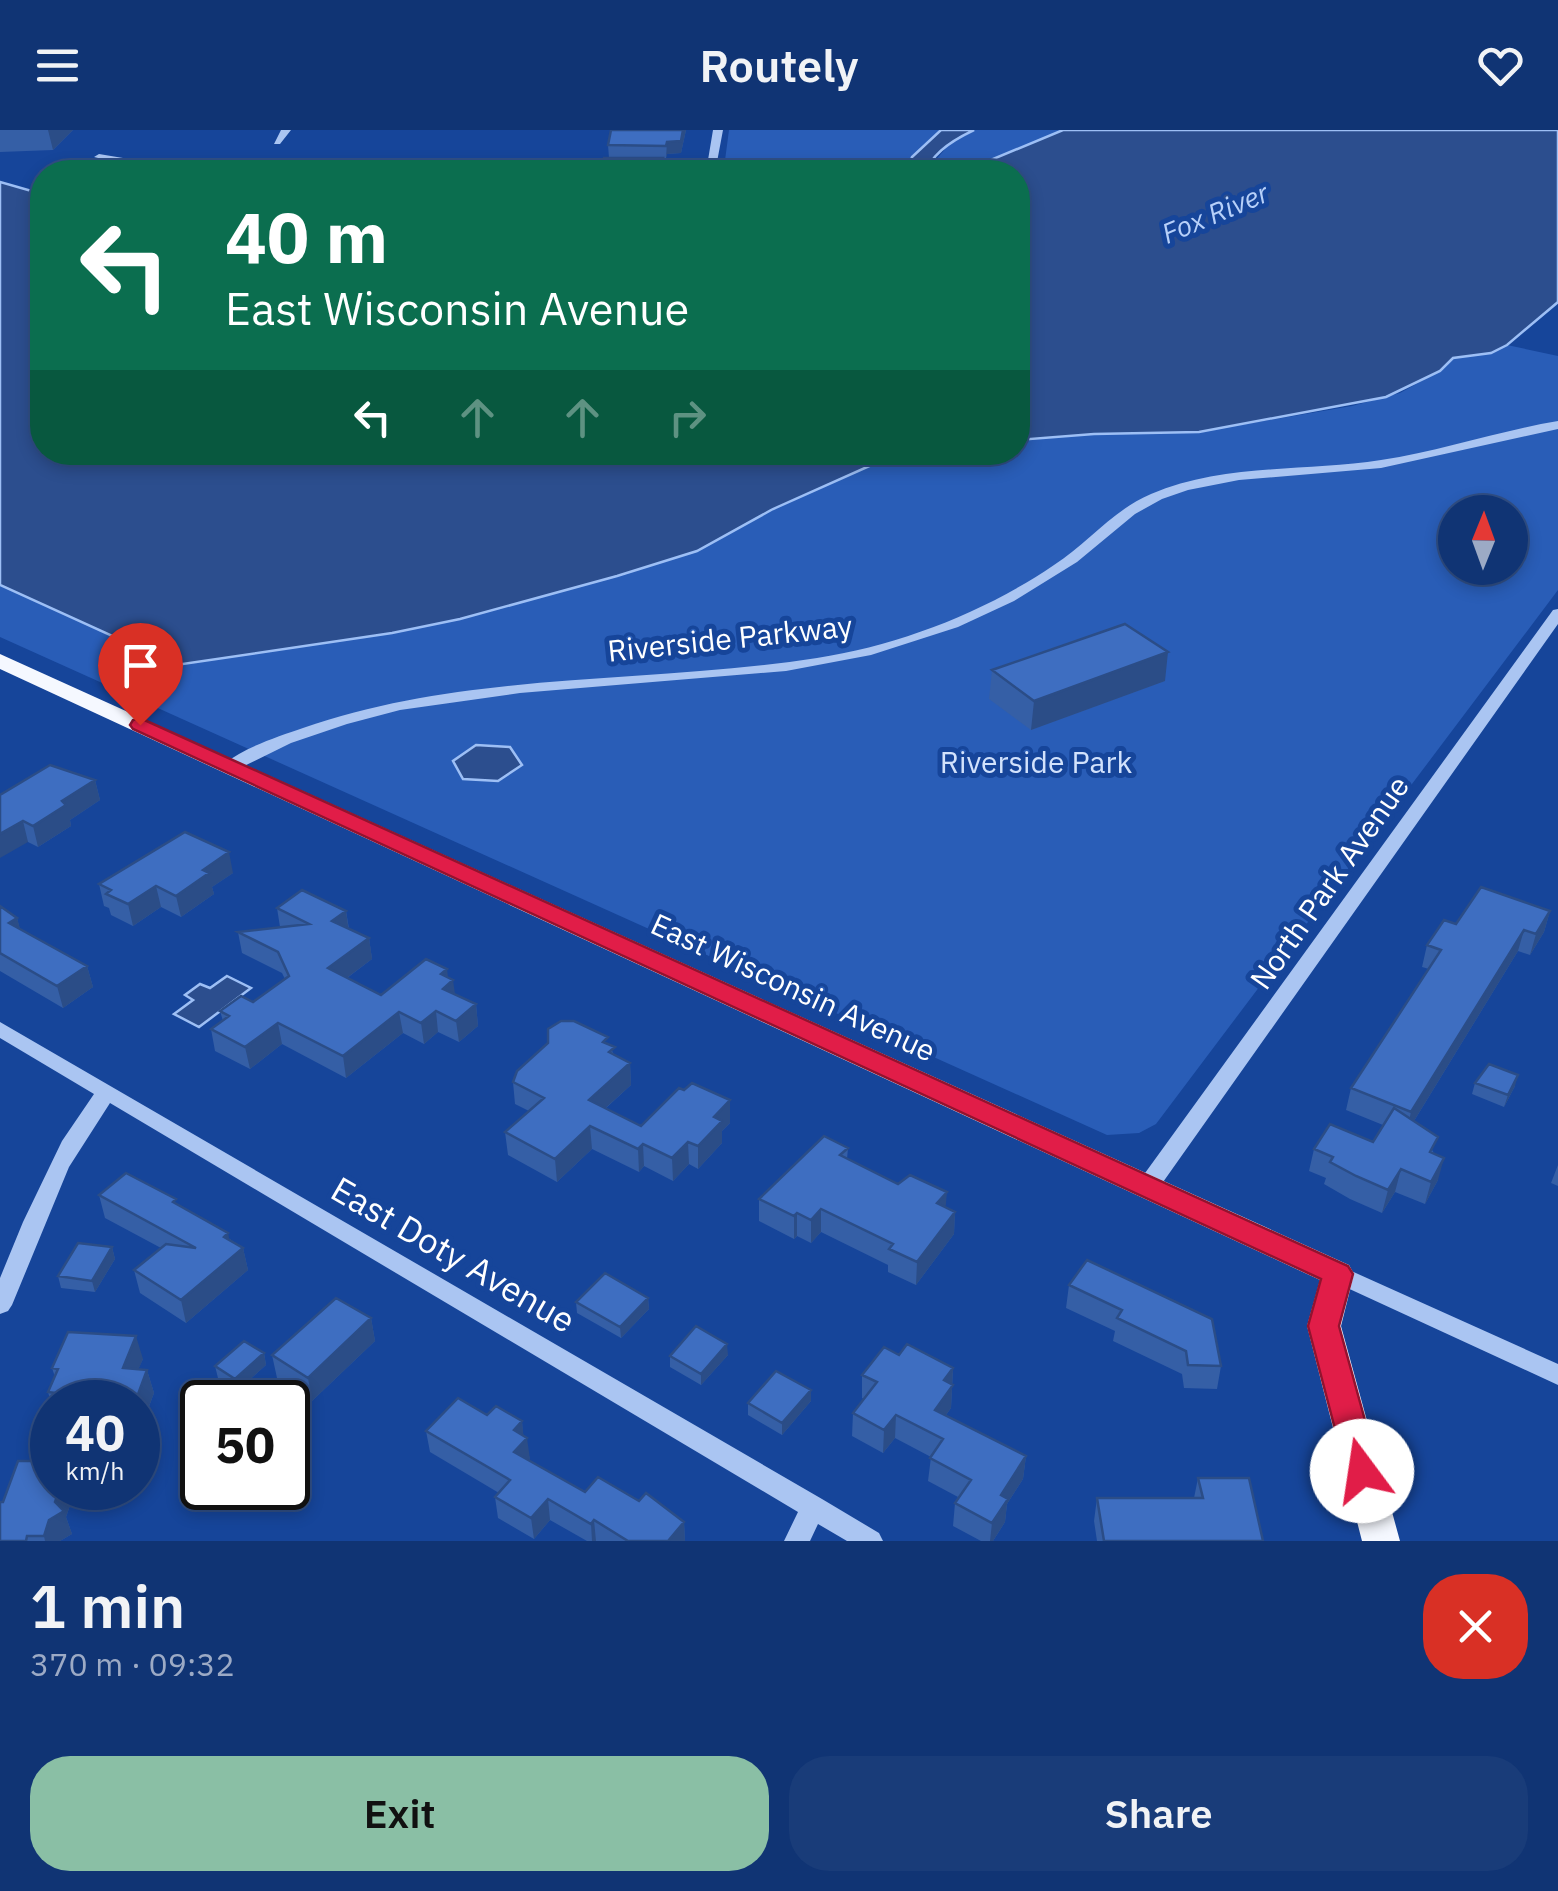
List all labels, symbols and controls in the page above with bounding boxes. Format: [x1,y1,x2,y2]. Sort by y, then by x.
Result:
text: Routely [699,36,859,94]
icon: menu [30,38,85,93]
icon: heart [1473,38,1528,93]
water label: Fox River [1156,173,1275,252]
text: 40 m [225,191,388,282]
icon: left [60,200,190,330]
text: East Wisconsin Avenue [225,279,689,337]
icon: left [345,390,400,445]
icon: ahead [450,390,505,445]
icon: ahead [555,390,610,445]
icon: right [660,390,715,445]
north arrow [1438,495,1528,585]
map controls [1438,495,1528,585]
street label: Riverside Parkway [605,605,854,670]
pin [98,623,183,726]
icon: arrive [113,638,168,693]
park label: Riverside Park [940,742,1132,781]
street label: North Park Avenue [1241,768,1417,996]
street label: East Wisconsin Avenue [645,904,942,1070]
street label: East Doty Avenue [323,1166,584,1343]
speed limit sign: 50 [180,1380,310,1510]
text: 40 [65,1400,125,1465]
position arrow [1310,1419,1414,1523]
text: km/h [66,1454,124,1487]
text: 1 min [30,1566,185,1645]
button: close [1423,1574,1528,1679]
text: 370 m · 09:32 [30,1643,235,1685]
button: Exit [30,1756,769,1871]
button: Share [789,1756,1528,1871]

